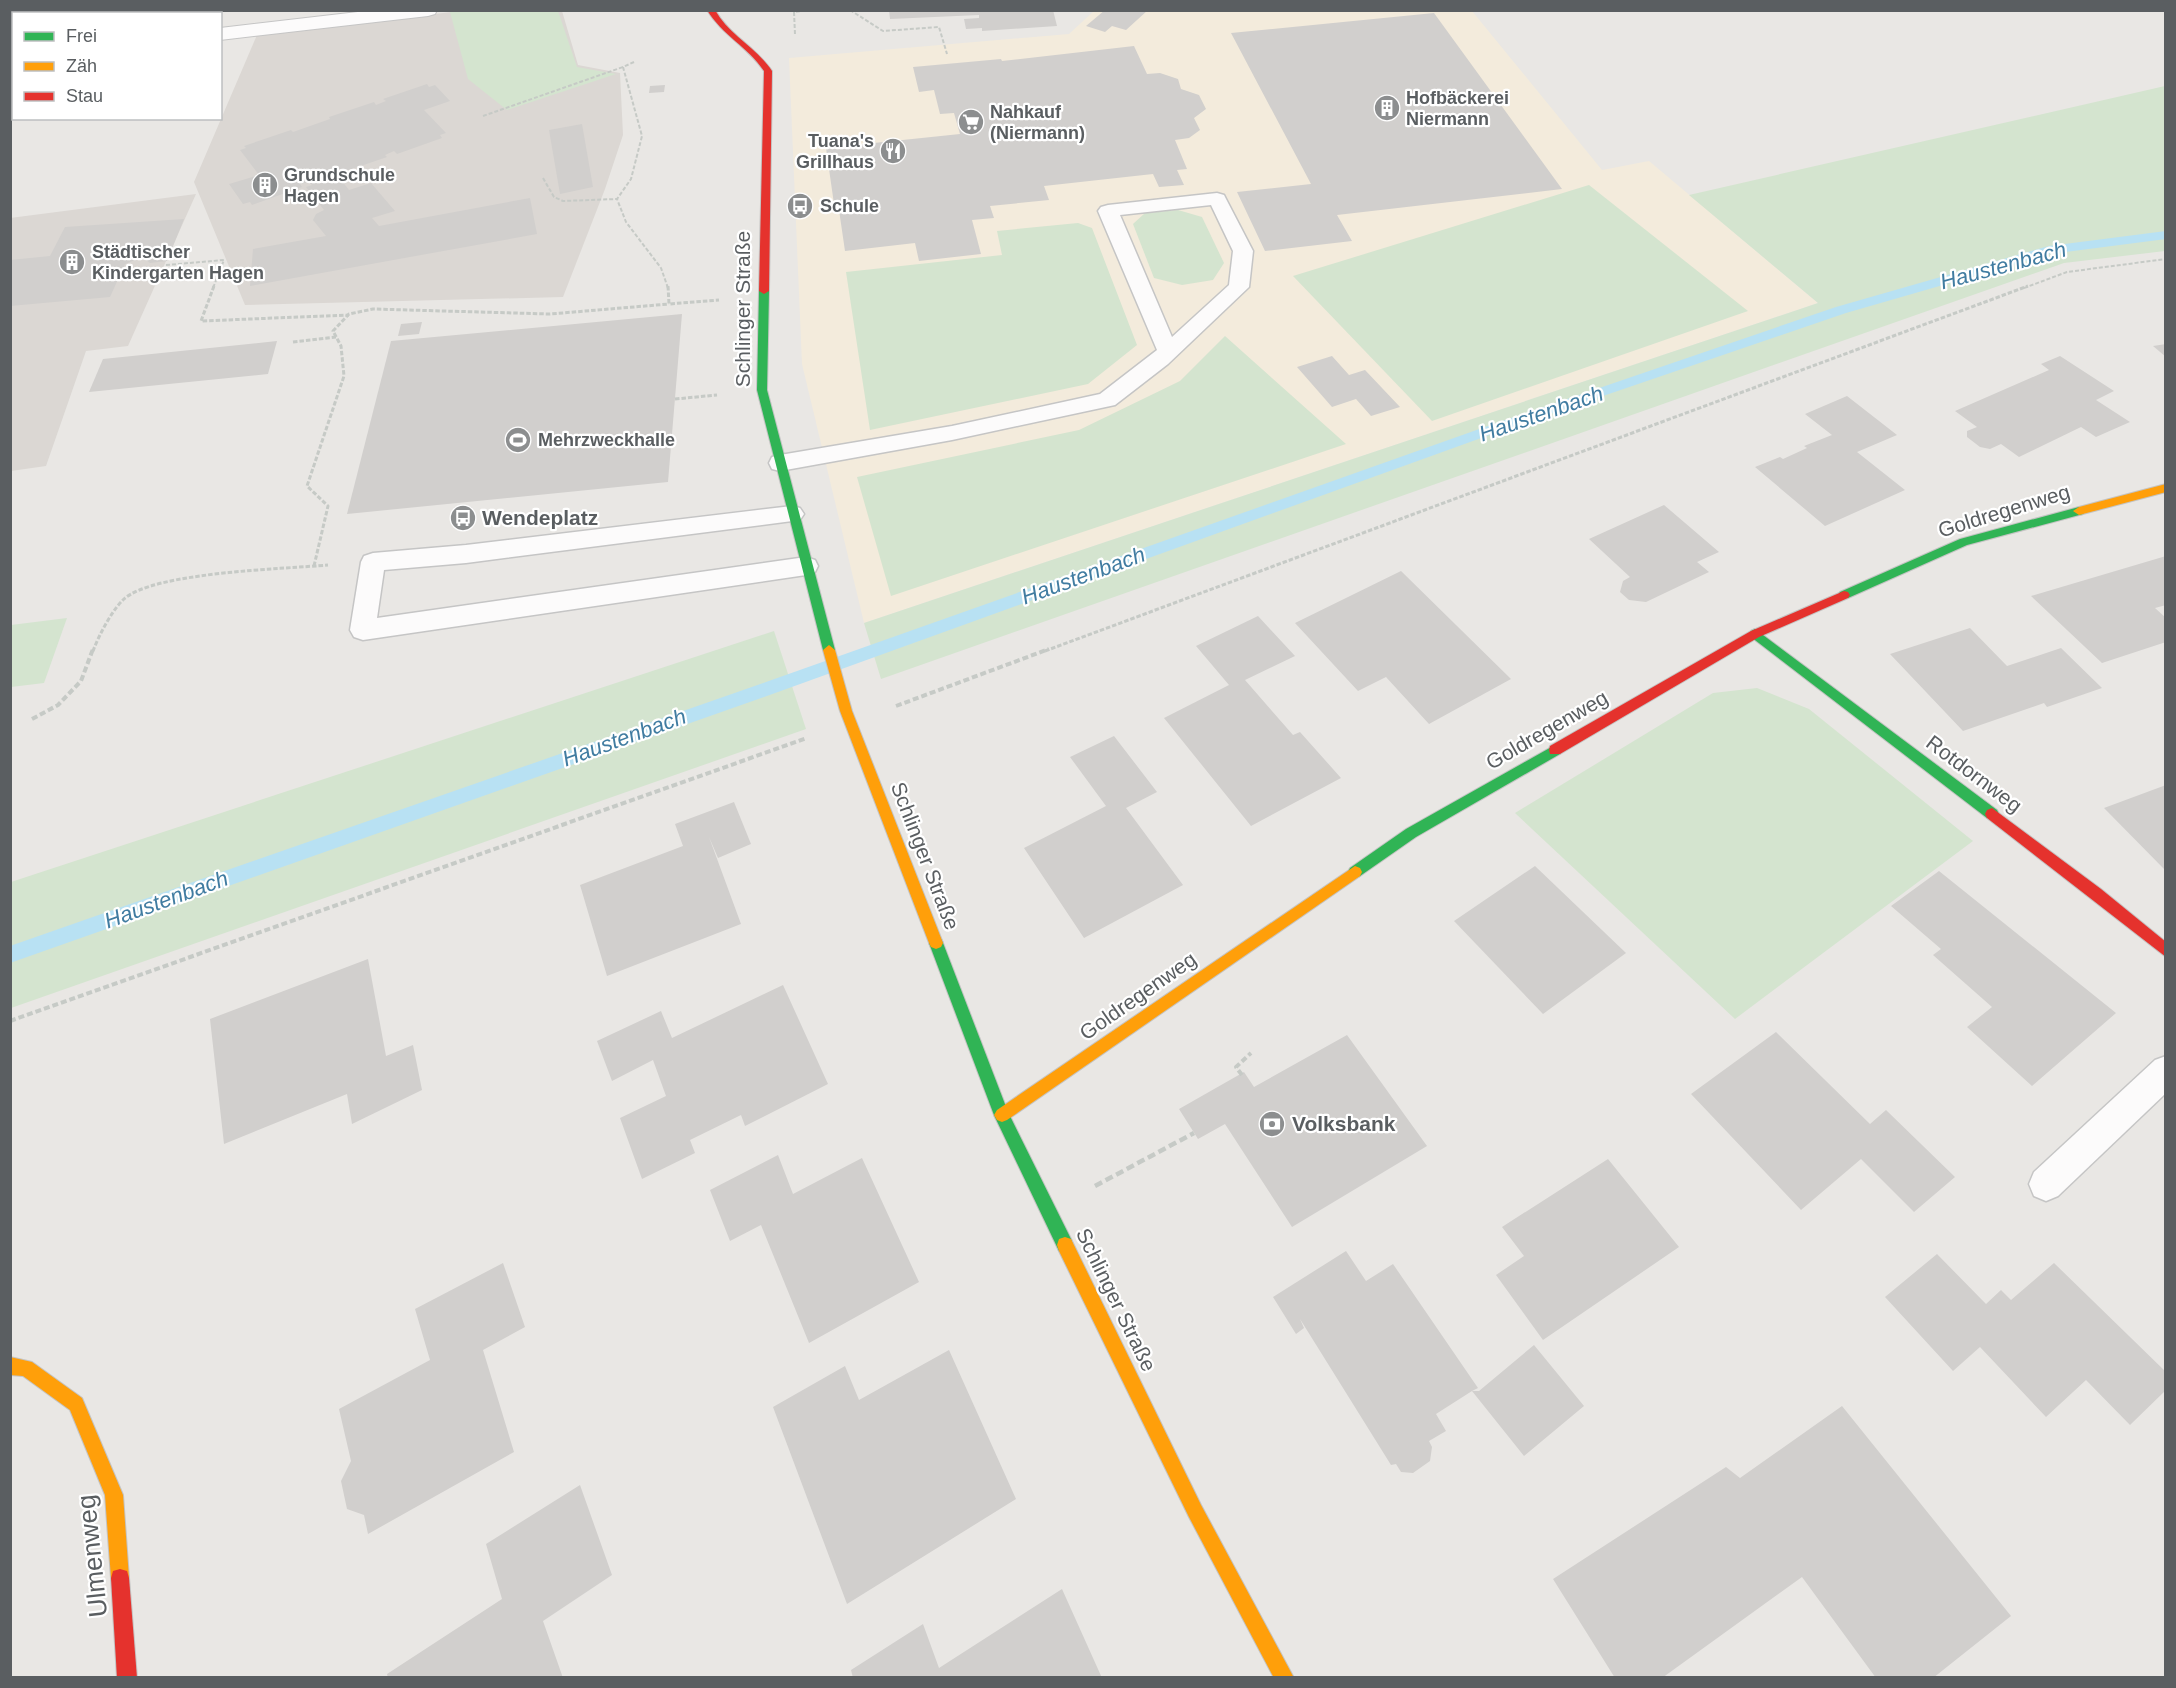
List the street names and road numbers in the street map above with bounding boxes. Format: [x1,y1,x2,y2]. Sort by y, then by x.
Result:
street label: Schlinger Straße [731,231,754,387]
street label: Goldregenweg [1935,480,2073,541]
street label: Goldregenweg [1482,685,1612,774]
street label: Rotdornweg [1922,730,2026,817]
street label: Schlinger Straße [887,779,964,933]
street label: Goldregenweg [1075,947,1200,1044]
street label: Schlinger Straße [1072,1224,1161,1375]
street label: Ulmenweg [71,1493,113,1619]

